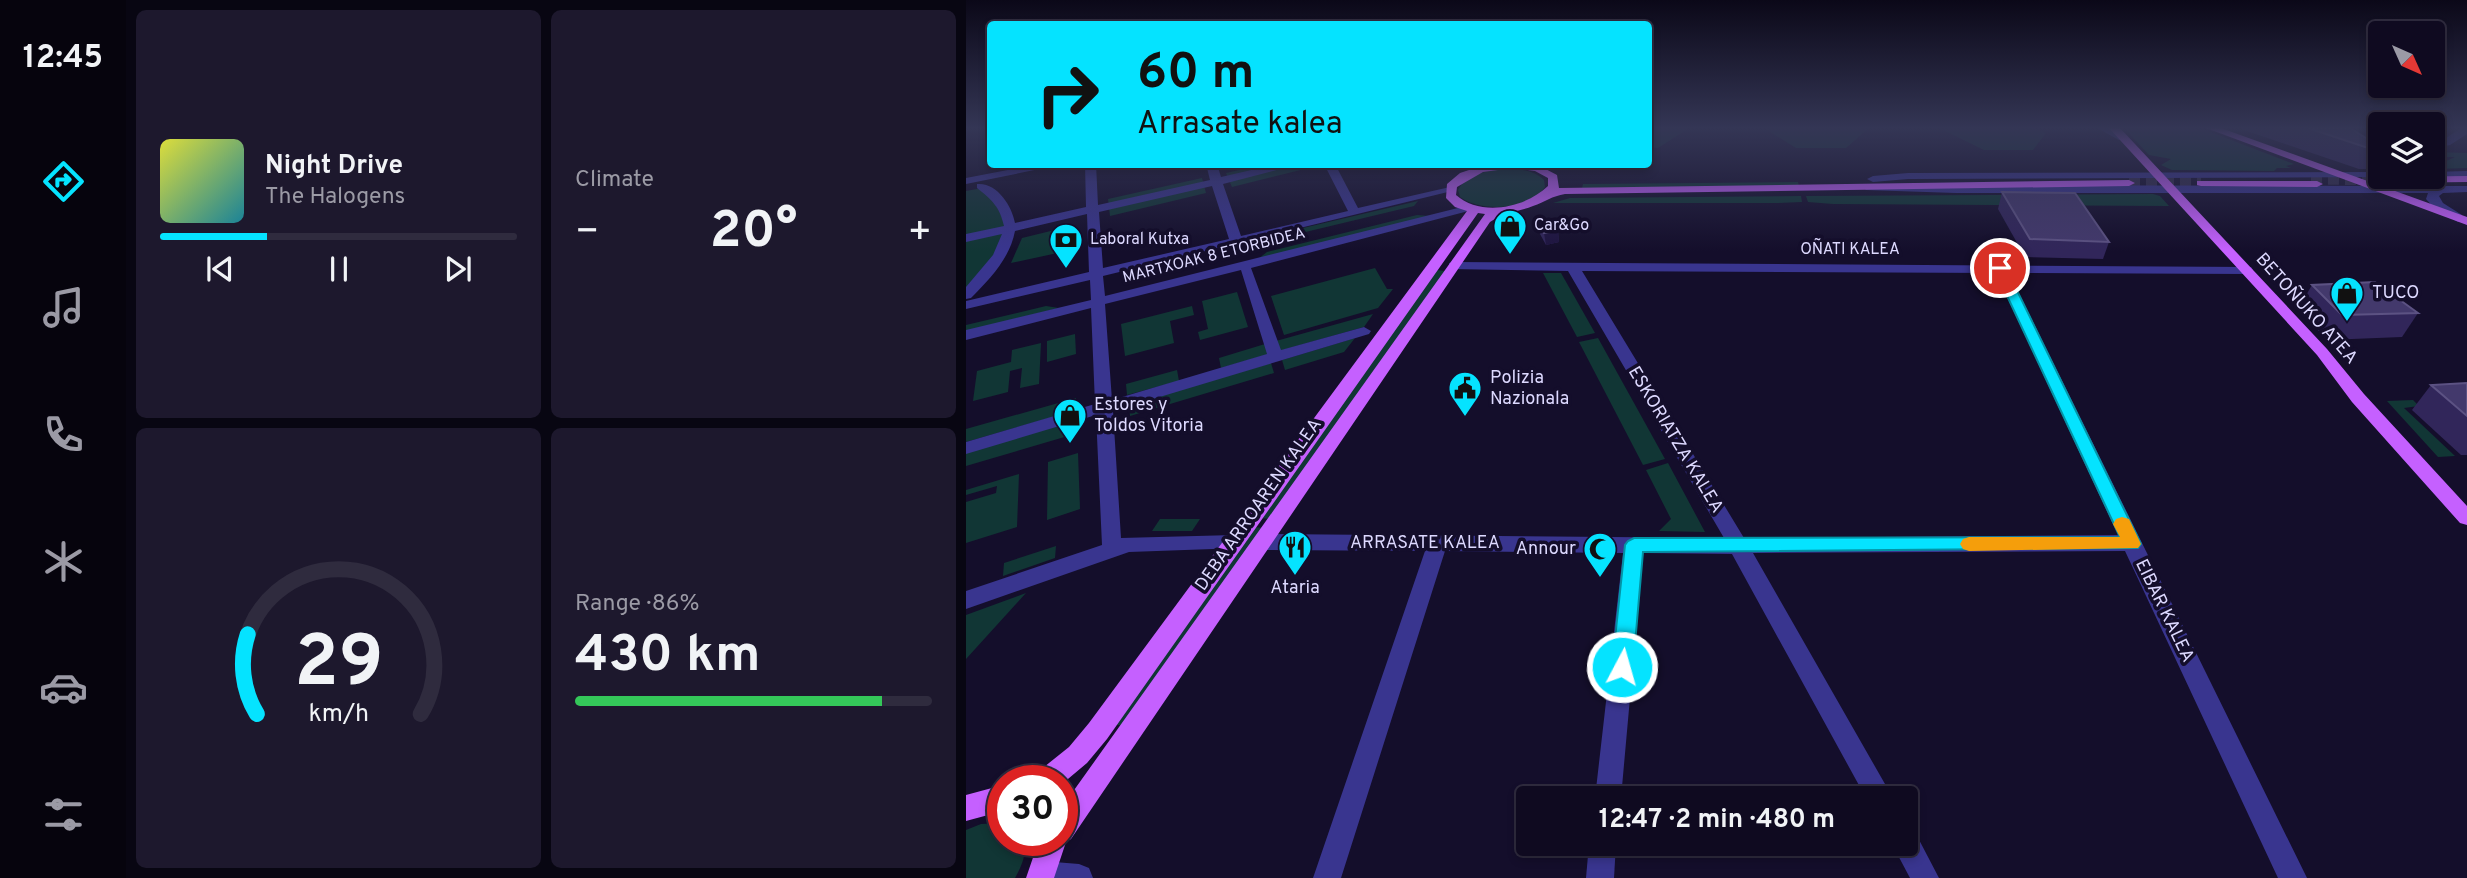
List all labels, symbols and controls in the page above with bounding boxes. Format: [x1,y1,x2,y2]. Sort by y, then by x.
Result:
north arrow [2368,21,2445,98]
map controls [2368,21,2445,189]
text: 12:45 [23,39,103,79]
text: 60 m [1137,44,1255,106]
icon: right [1022,49,1113,140]
text: Arrasate kalea [1137,105,1343,145]
button: layers [2368,112,2445,189]
text: Night Drive [265,150,403,183]
icon: directions [39,157,88,206]
text: Climate [575,166,654,195]
text: The Halogens [265,183,405,212]
text: 20° [710,200,797,266]
shop icon: Car&Go [1491,207,1529,256]
text: − [575,209,600,258]
text: + [907,209,932,258]
place label: Car&Go [1534,216,1589,236]
bank icon: Laboral Kutxa [1047,221,1085,270]
street label: MARTXOAK 8 ETORBIDEA [1121,224,1308,288]
place label: Laboral Kutxa [1090,230,1189,250]
street label: OÑATI KALEA [1800,237,1900,260]
pin [1970,238,2030,298]
street label: BETOÑUKO ATEA [2250,247,2364,369]
icon: arrive [1981,249,2019,287]
icon: previous [201,250,239,288]
icon: pause [320,250,358,288]
icon: next [439,250,477,288]
shop icon: TUCO [2328,274,2366,323]
place label: TUCO [2372,282,2419,305]
icon: music [39,283,88,332]
street label: ESKORIATZA KALEA [1622,362,1728,518]
place label: Polizia Nazionala [1490,367,1569,411]
public building icon: Polizia Nazionala [1446,369,1484,418]
place label: Estores y Toldos Vitoria [1094,394,1203,438]
shop icon: Estores y Toldos Vitoria [1051,396,1089,445]
icon: phone [39,410,88,459]
street label: DEBA ARROAREN KALEA [1191,414,1327,596]
restaurant icon: Ataria [1276,528,1314,577]
mosque icon: Annour [1581,530,1619,579]
street label: ARRASATE KALEA [1350,532,1500,555]
icon: climate [39,537,88,586]
place label: Annour [1516,538,1576,561]
street label: EIBAR KALEA [2129,556,2199,666]
place label: Ataria [1270,577,1320,600]
text: Range · 86% [575,590,700,619]
text: 29 [294,620,383,712]
text: 430 km [575,624,761,690]
position arrow [1585,630,1659,704]
icon: car [39,663,88,712]
text: km/h [308,699,369,731]
speed limit sign: 30 [987,765,1078,856]
icon: filters [39,790,88,839]
text: 12:47 · 2 min · 480 m [1599,804,1835,837]

